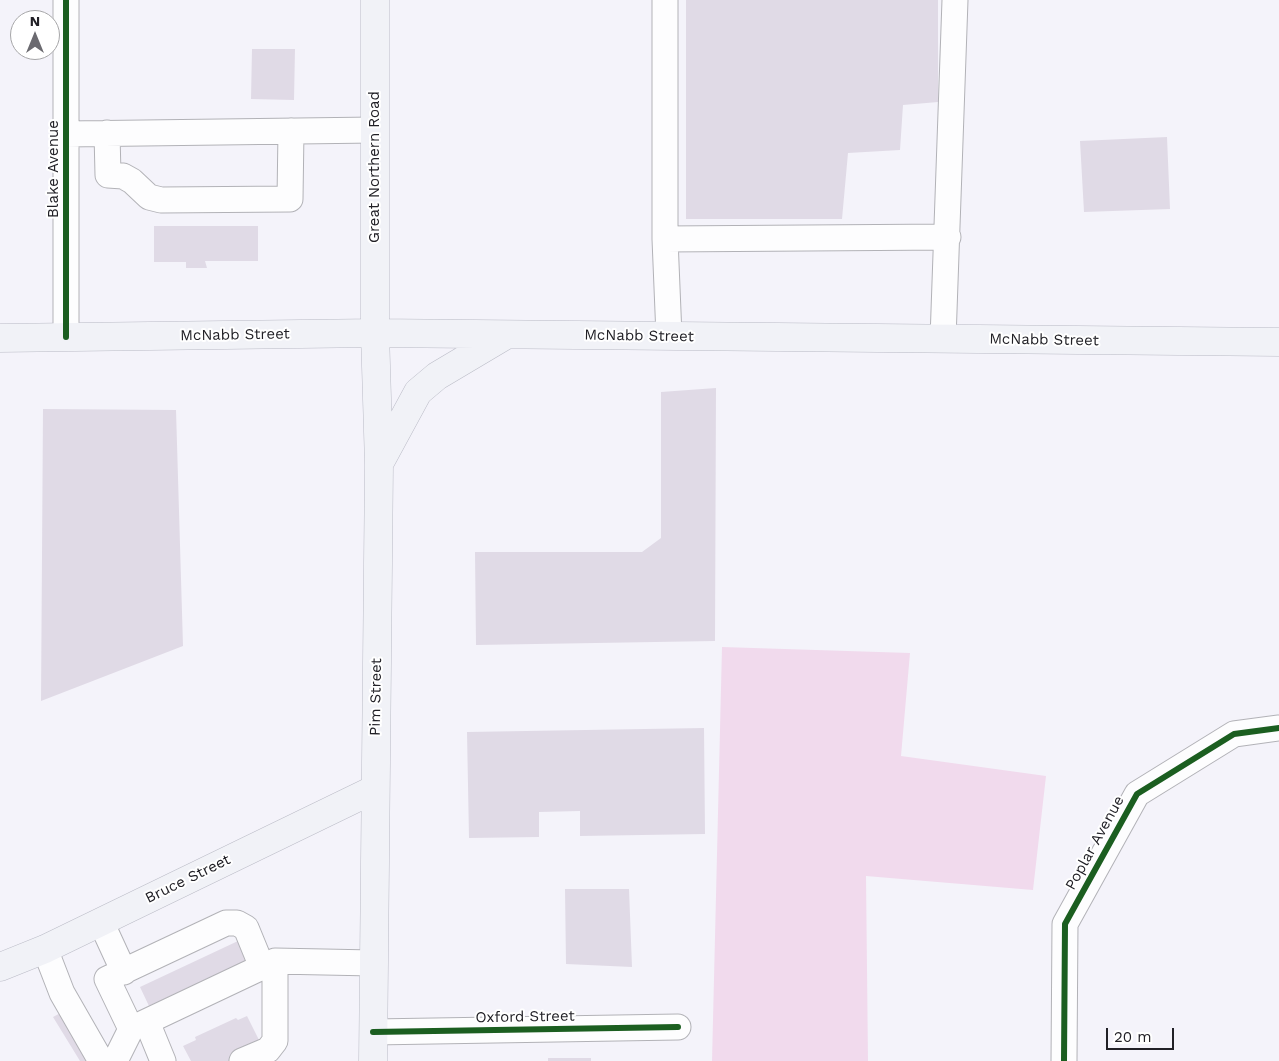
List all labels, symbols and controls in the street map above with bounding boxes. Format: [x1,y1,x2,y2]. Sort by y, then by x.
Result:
north arrow [10,10,60,60]
text: N [30,13,40,29]
street label: Great Northern Road [366,91,384,243]
street label: Blake Avenue [45,120,63,218]
street label: McNabb Street [180,325,290,345]
street label: McNabb Street [584,326,694,346]
street label: McNabb Street [989,330,1099,350]
street label: Pim Street [366,658,386,736]
street label: Poplar Avenue [1062,793,1128,893]
street label: Bruce Street [142,851,234,907]
street label: Oxford Street [475,1007,575,1027]
scale bar [1109,1018,1176,1050]
text: 20 m [1114,1028,1152,1046]

